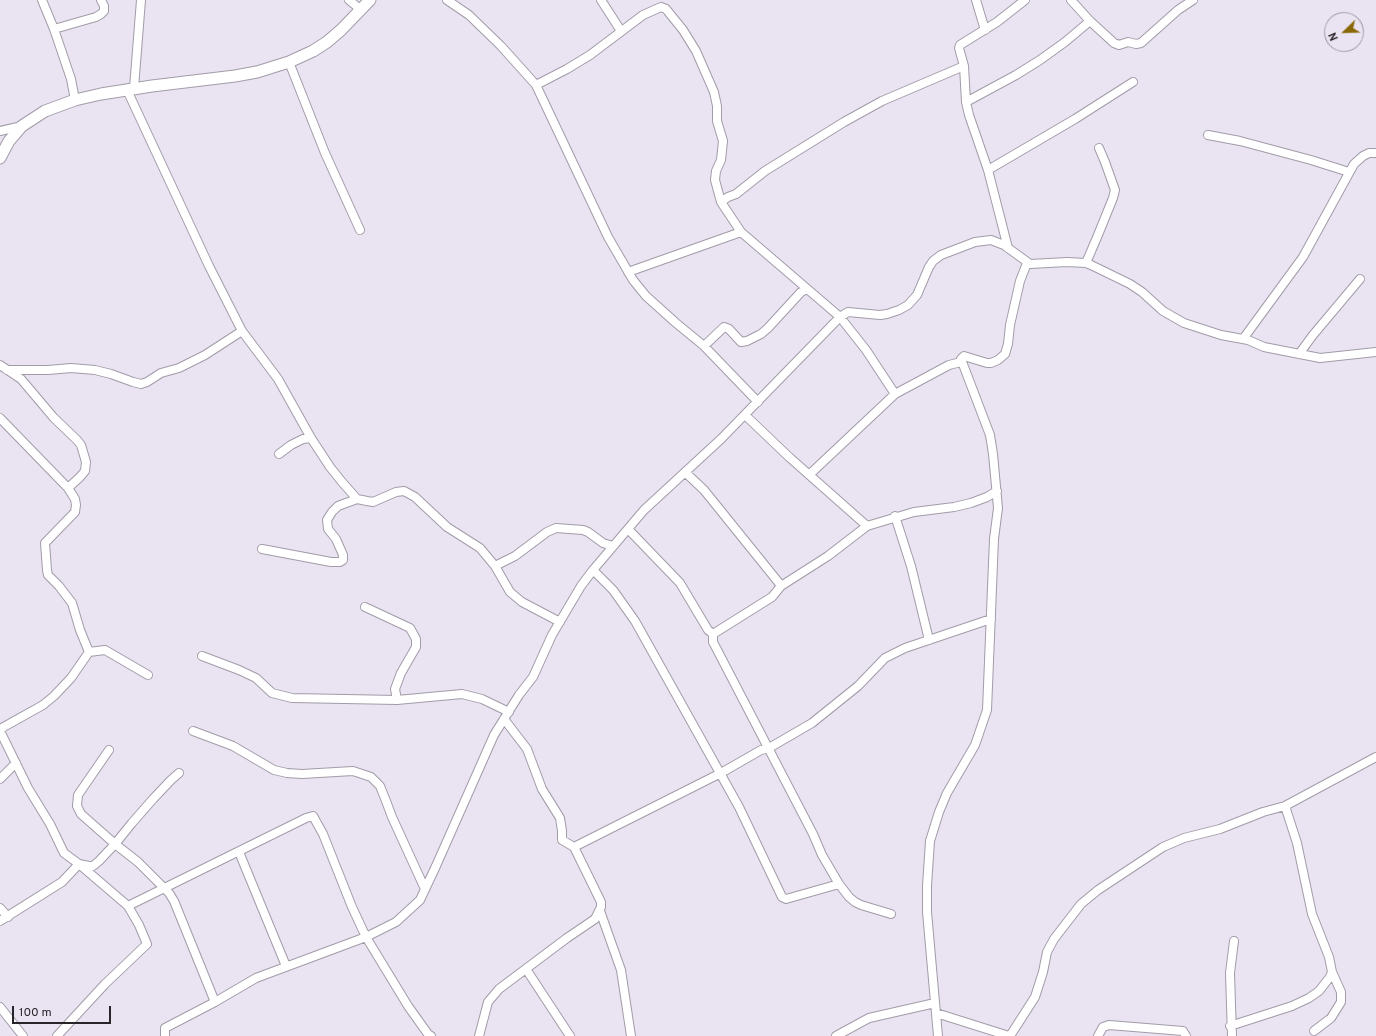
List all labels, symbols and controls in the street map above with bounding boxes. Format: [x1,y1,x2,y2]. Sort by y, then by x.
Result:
north arrow [1324,12,1364,52]
text: N [1326,30,1342,43]
scale bar [14,998,113,1024]
text: 100 m [19,1005,52,1021]

